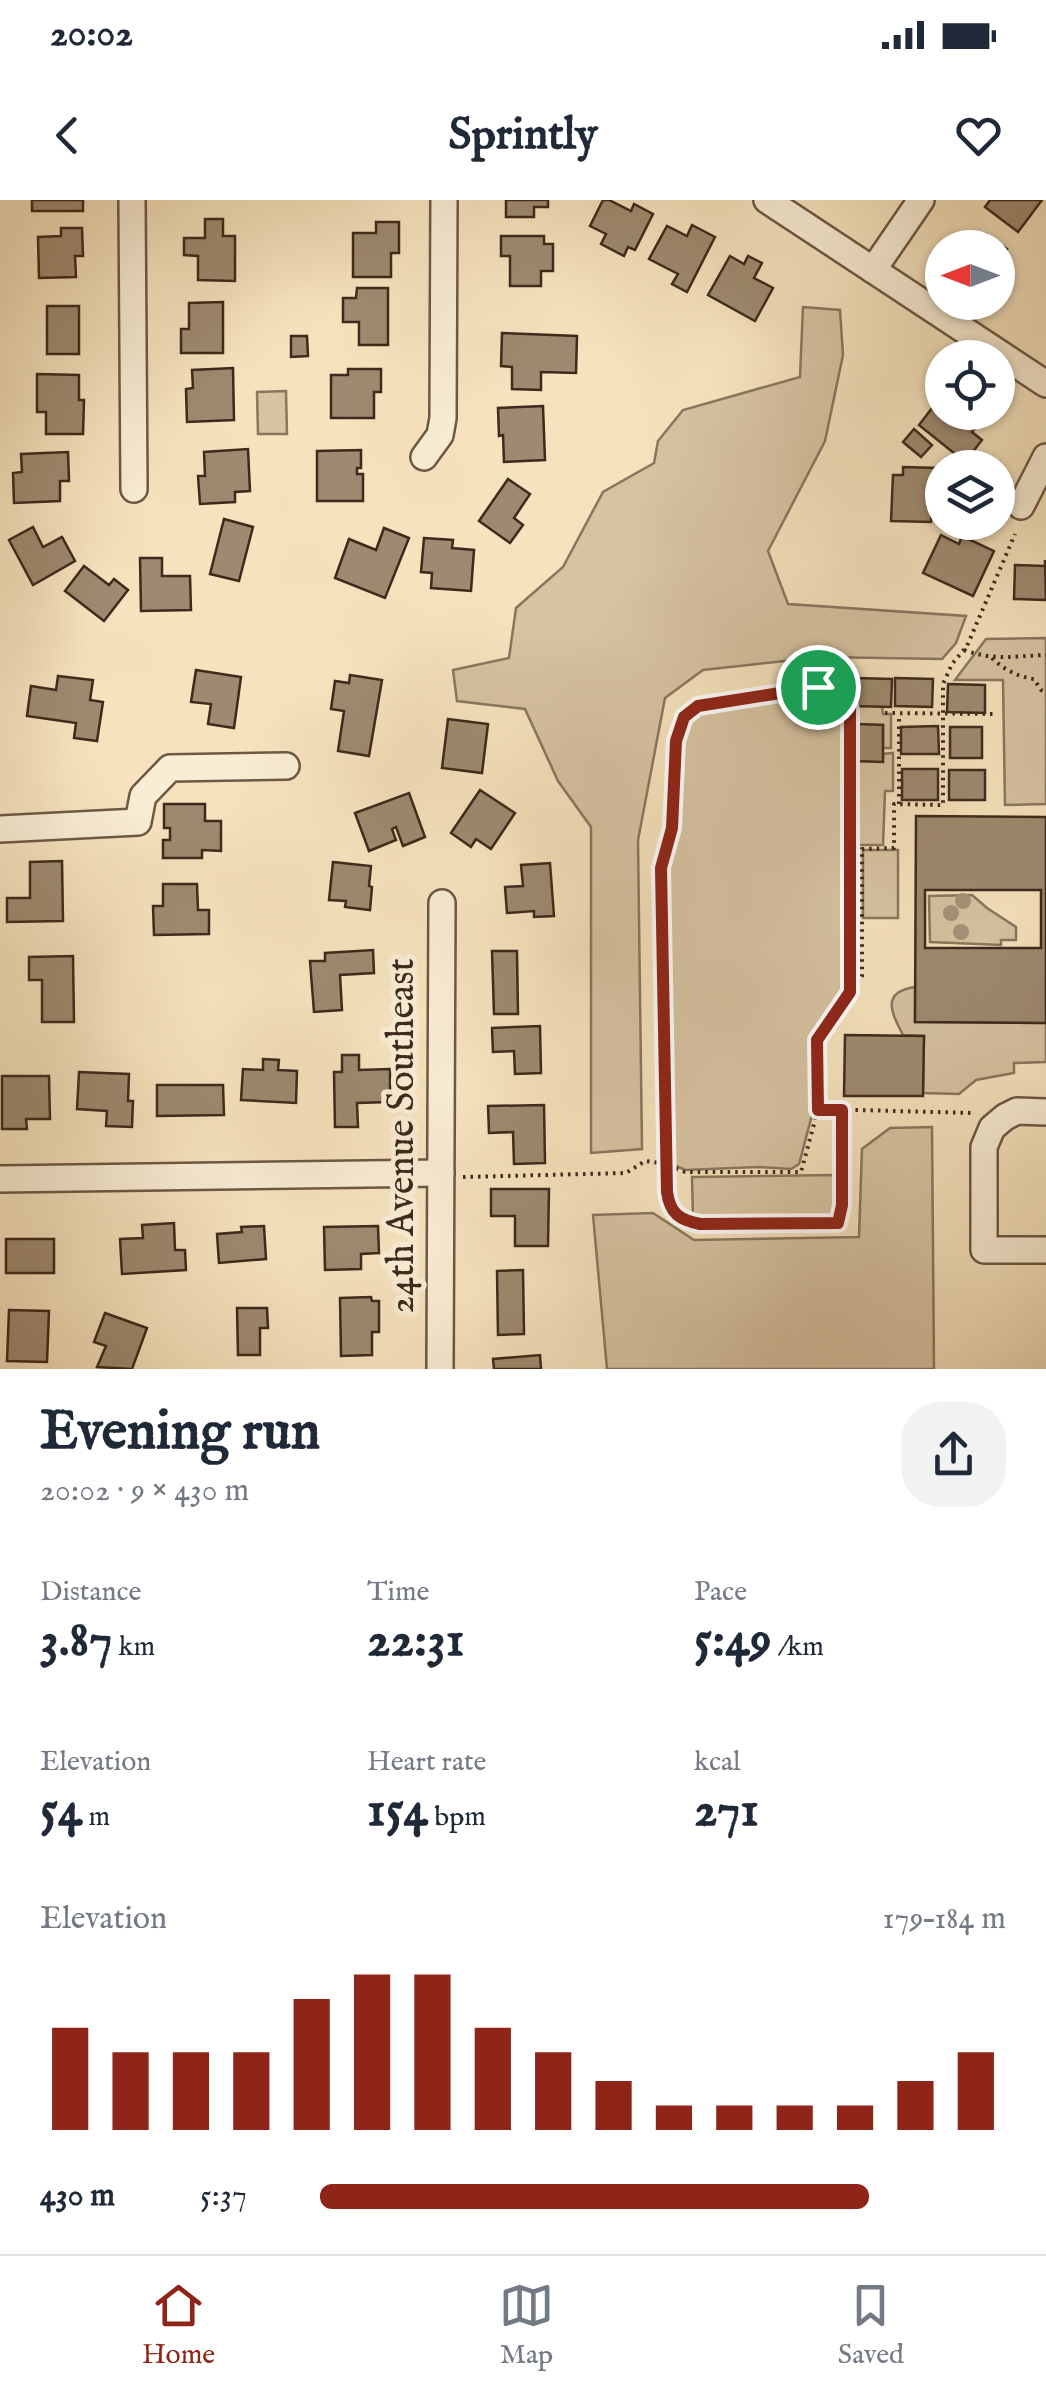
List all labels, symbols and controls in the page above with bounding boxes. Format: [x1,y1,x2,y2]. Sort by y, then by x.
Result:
text: 20:02 [50,11,133,59]
text: Sprintly [448,107,598,164]
icon: back [40,108,95,163]
icon: heart [951,108,1006,163]
north arrow [925,230,1015,320]
map controls [925,230,1015,540]
button: locate [925,340,1015,430]
button: layers [925,450,1015,540]
pin [776,645,861,730]
icon: arrive [791,660,846,715]
street label: 24th Avenue Southeast [379,958,427,1314]
text: Evening run [40,1398,320,1468]
button: share [901,1402,1006,1507]
text: 20:02 · 9 × 430 m [40,1471,249,1512]
text: Distance [40,1575,141,1610]
text: Time [367,1575,429,1610]
text: Pace [694,1575,747,1610]
text: 3.87 [40,1610,112,1673]
text: 22:31 [367,1610,464,1673]
text: 5:49 [694,1610,772,1673]
text: km [112,1630,155,1665]
text: /km [772,1630,824,1665]
text: Elevation [40,1745,151,1780]
text: Heart rate [367,1745,486,1780]
text: kcal [694,1745,741,1780]
text: 54 [40,1780,82,1843]
text: 154 [367,1780,428,1843]
text: 271 [694,1780,759,1843]
text: m [82,1800,110,1835]
text: bpm [428,1800,486,1835]
text: Elevation [40,1899,167,1940]
text: 179–184 m [883,1899,1006,1940]
text: 430 m [40,2176,115,2217]
text: 5:37 [200,2176,247,2217]
tab: Home [142,2278,215,2373]
tab: Map [499,2278,554,2373]
tab: Saved [838,2278,904,2373]

